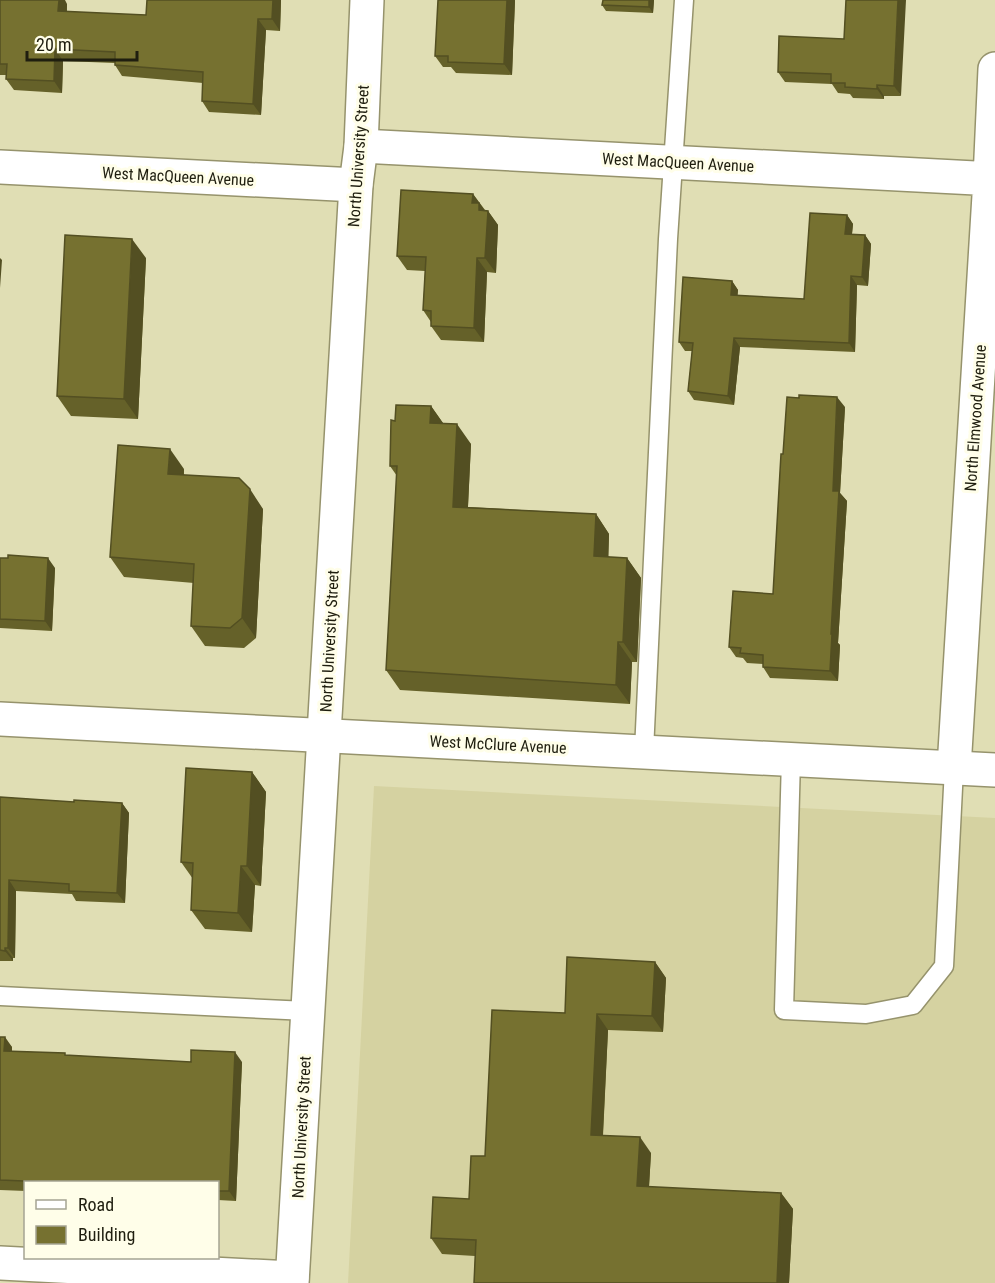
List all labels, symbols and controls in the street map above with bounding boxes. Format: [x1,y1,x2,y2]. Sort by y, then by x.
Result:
scale bar [27,24,136,62]
text: 20 m [36,34,71,55]
street label: North University Street [344,84,373,228]
street label: West MacQueen Avenue [602,149,754,176]
street label: West MacQueen Avenue [102,163,254,190]
street label: North Elmwood Avenue [961,344,990,492]
street label: North University Street [316,569,343,713]
street label: West McClure Avenue [429,731,567,758]
street label: North University Street [288,1055,315,1199]
legend [24,1181,219,1259]
text: Road [78,1194,114,1215]
text: Building [78,1224,135,1245]

